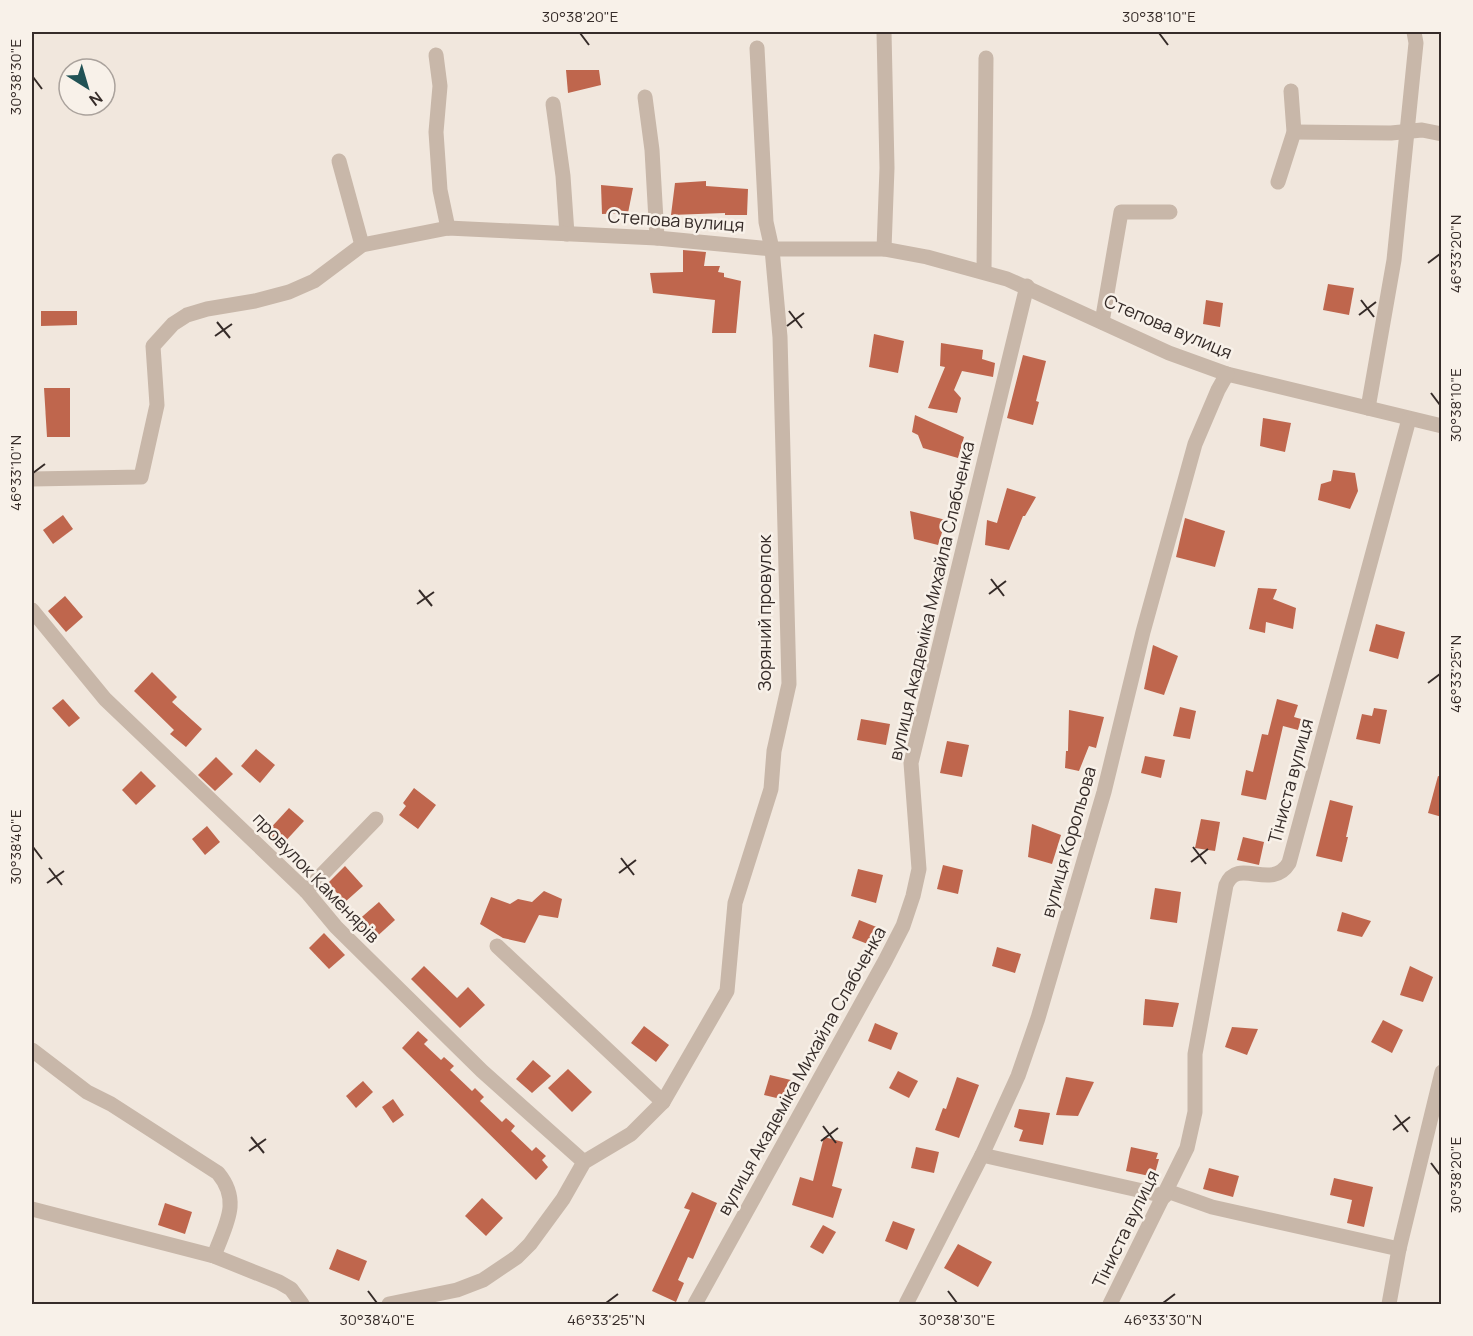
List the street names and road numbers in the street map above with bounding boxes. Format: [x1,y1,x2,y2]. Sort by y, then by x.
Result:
street label: Степова вулиця [607,203,745,237]
street label: Степова вулиця [1101,288,1236,364]
street label: вулиця Академіка Михайла Слабченка [883,439,979,763]
street label: Зоряний провулок [752,533,776,691]
street label: Тіниста вулиця [1262,716,1318,846]
street label: вулиця Корольова [1035,763,1101,920]
street label: провулок Каменярів [248,807,386,948]
street label: вулиця Академіка Михайла Слабченка [711,922,891,1219]
street label: Тіниста вулиця [1086,1166,1164,1291]

